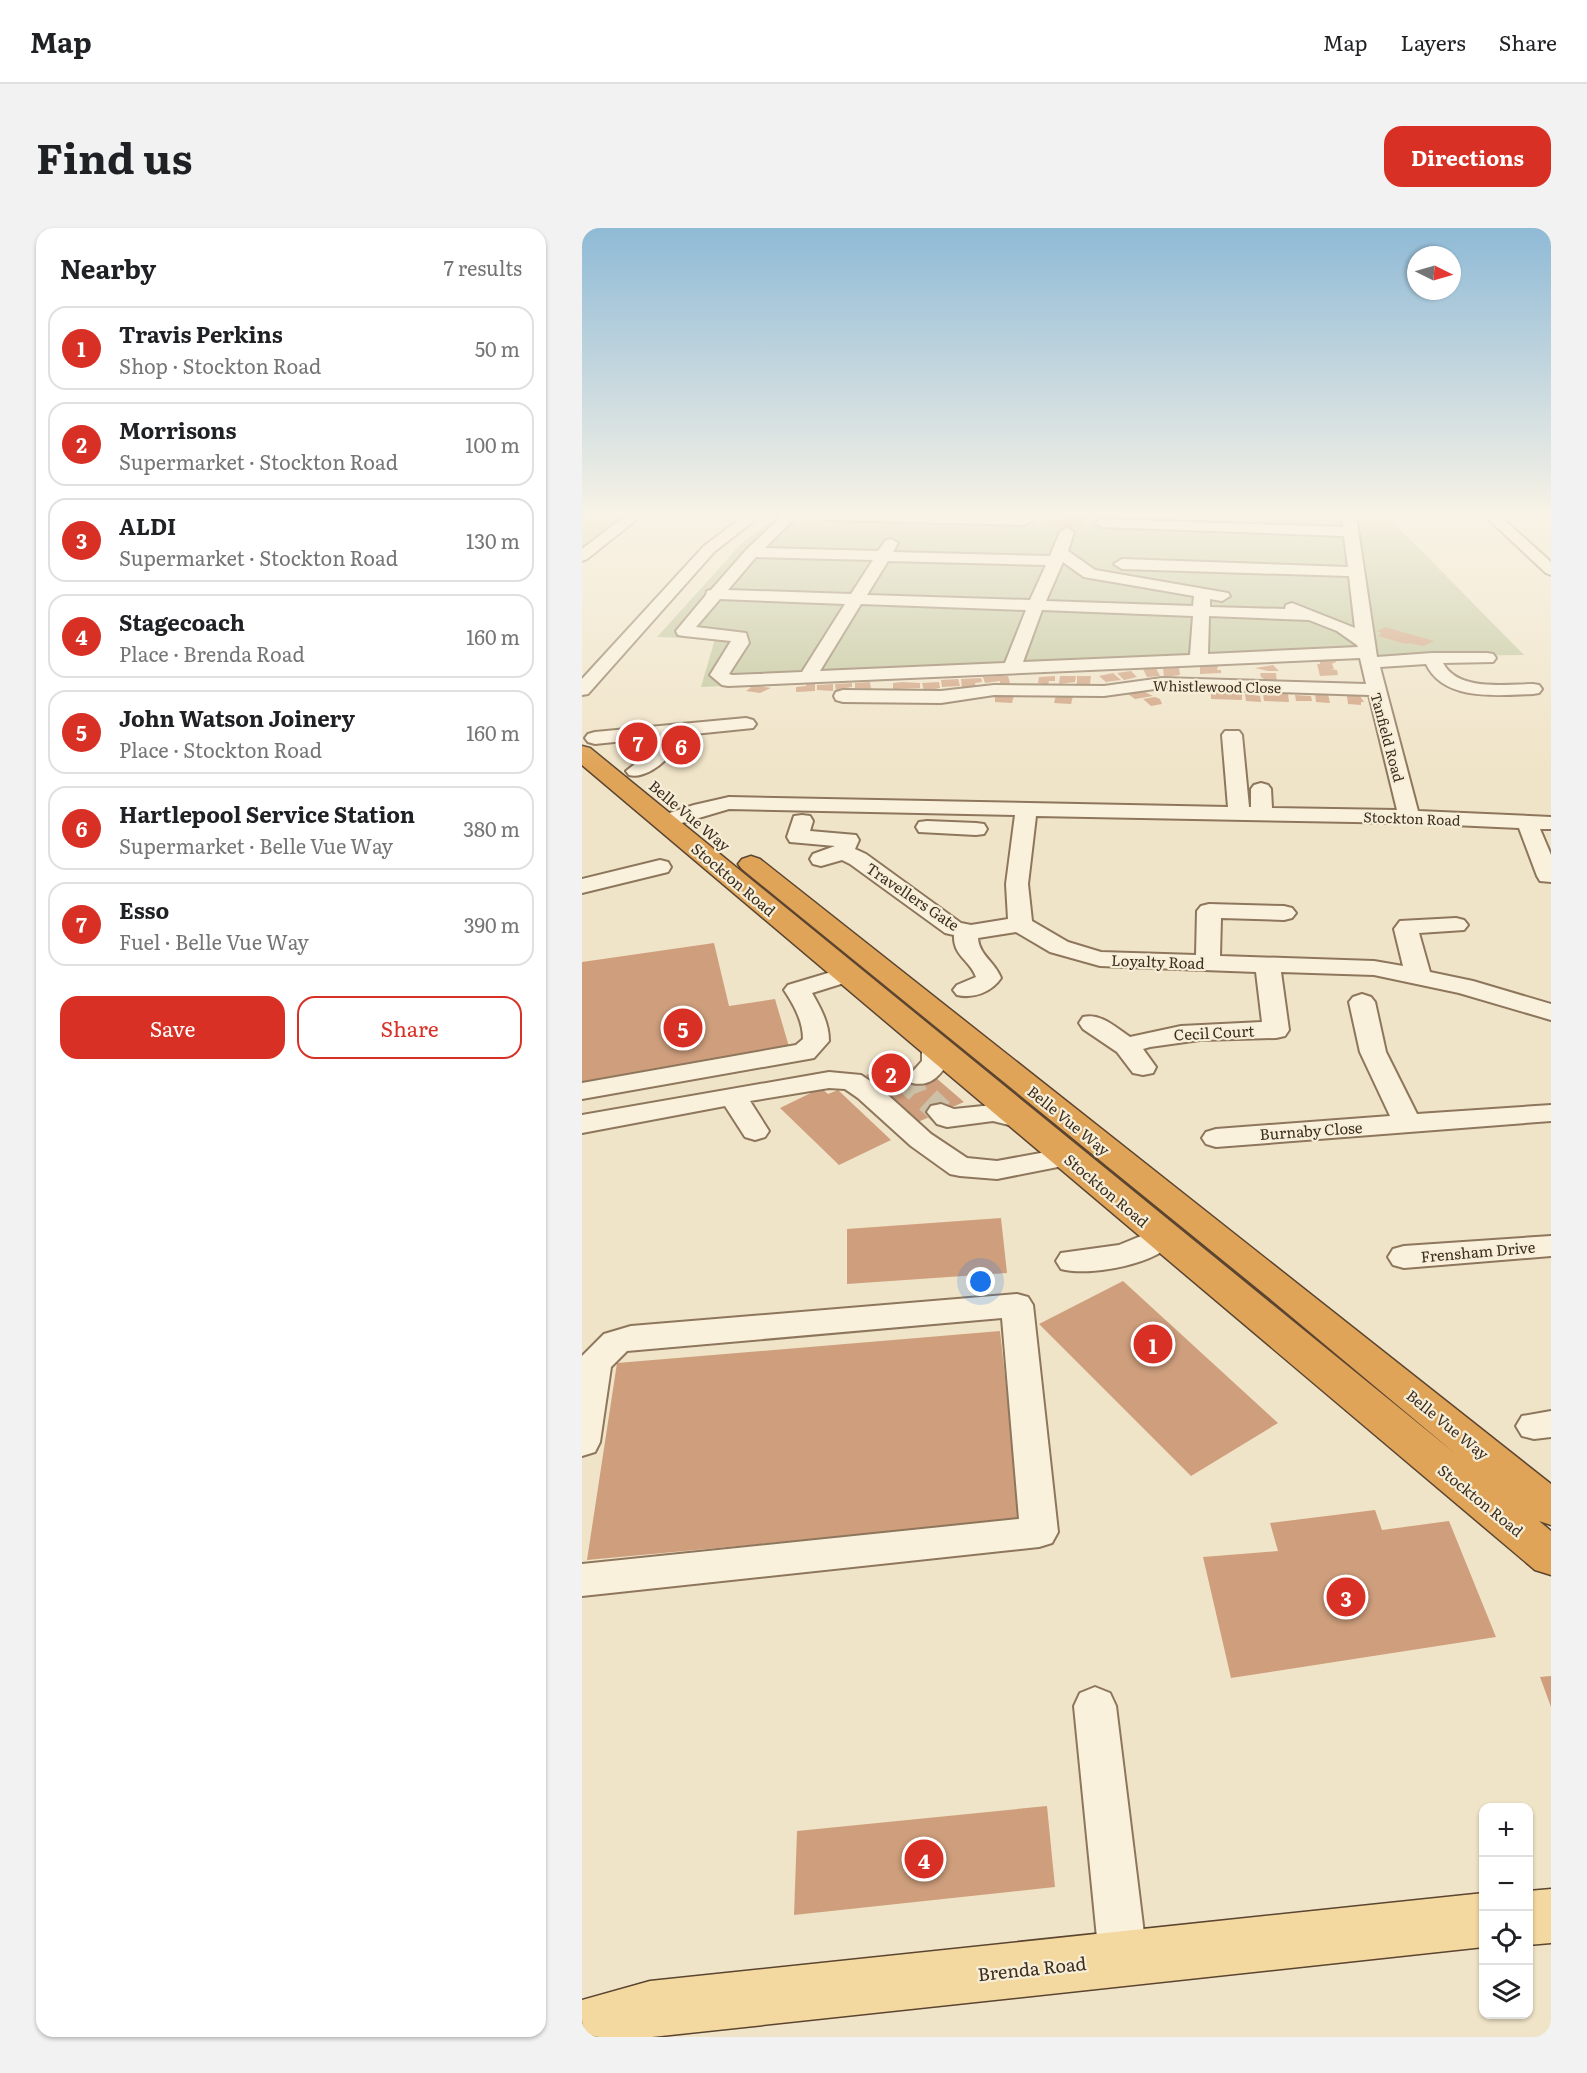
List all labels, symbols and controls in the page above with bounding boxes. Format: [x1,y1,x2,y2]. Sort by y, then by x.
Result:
text: Map [30,20,92,62]
text: Map [1323,26,1368,57]
text: Layers [1401,26,1466,57]
text: Share [1499,26,1557,57]
text: Find us [36,125,193,187]
button: Directions [1384,126,1551,187]
north arrow [1407,246,1461,300]
text: Nearby [60,248,156,287]
text: 7 results [444,252,522,282]
text: Travis Perkins [119,317,283,350]
text: 1 [77,333,86,363]
text: 50 m [475,333,520,363]
text: Shop · Stockton Road [119,350,321,380]
text: Morrisons [119,413,237,446]
text: 2 [76,429,87,459]
text: 100 m [465,429,520,459]
text: Supermarket · Stockton Road [119,446,398,476]
text: ALDI [119,509,176,542]
text: 3 [76,525,87,555]
text: 130 m [466,525,520,555]
text: Supermarket · Stockton Road [119,542,398,572]
text: Stagecoach [119,605,245,638]
text: 4 [75,621,88,651]
text: 160 m [466,621,520,651]
text: Place · Brenda Road [119,638,305,668]
street label: Whistlewood Close [1153,675,1281,697]
street label: Tanfield Road [1366,690,1410,784]
text: John Watson Joinery [119,701,355,734]
text: 5 [76,717,87,747]
text: 160 m [466,717,520,747]
pin: 7 [618,720,658,764]
pin: 6 [662,722,700,768]
text: Place · Stockton Road [119,734,322,764]
street label: Belle Vue Way [644,774,736,856]
text: Hartlepool Service Station [119,797,415,830]
street label: Stockton Road [1363,806,1461,830]
text: 6 [76,813,87,843]
text: 380 m [463,813,520,843]
text: Supermarket · Belle Vue Way [119,830,393,860]
street label: Stockton Road [687,837,781,921]
street label: Travellers Gate [862,856,965,936]
text: Esso [119,893,169,926]
text: 7 [76,909,87,939]
text: 390 m [464,909,520,939]
text: Fuel · Belle Vue Way [119,926,309,956]
street label: Loyalty Road [1111,948,1205,974]
button: Save [60,996,285,1059]
button: Share [297,996,522,1059]
pin: 5 [664,1006,702,1050]
street label: Cecil Court [1173,1018,1255,1046]
pin: 2 [872,1050,910,1096]
street label: Belle Vue Way [1023,1079,1116,1161]
street label: Burnaby Close [1259,1115,1363,1145]
street label: Stockton Road [1060,1148,1154,1232]
street label: Frensham Drive [1420,1235,1536,1267]
your location [966,1267,995,1296]
pin: 1 [1134,1322,1172,1366]
street label: Belle Vue Way [1402,1383,1495,1465]
street label: Stockton Road [1433,1458,1529,1542]
pin: 3 [1326,1574,1365,1620]
map controls [1479,1803,1533,2019]
button: + [1479,1803,1533,1857]
pin: 4 [904,1836,944,1882]
button: − [1479,1857,1533,1911]
button: locate [1479,1911,1533,1965]
street label: Brenda Road [976,1949,1088,1987]
button: layers [1479,1965,1533,2019]

